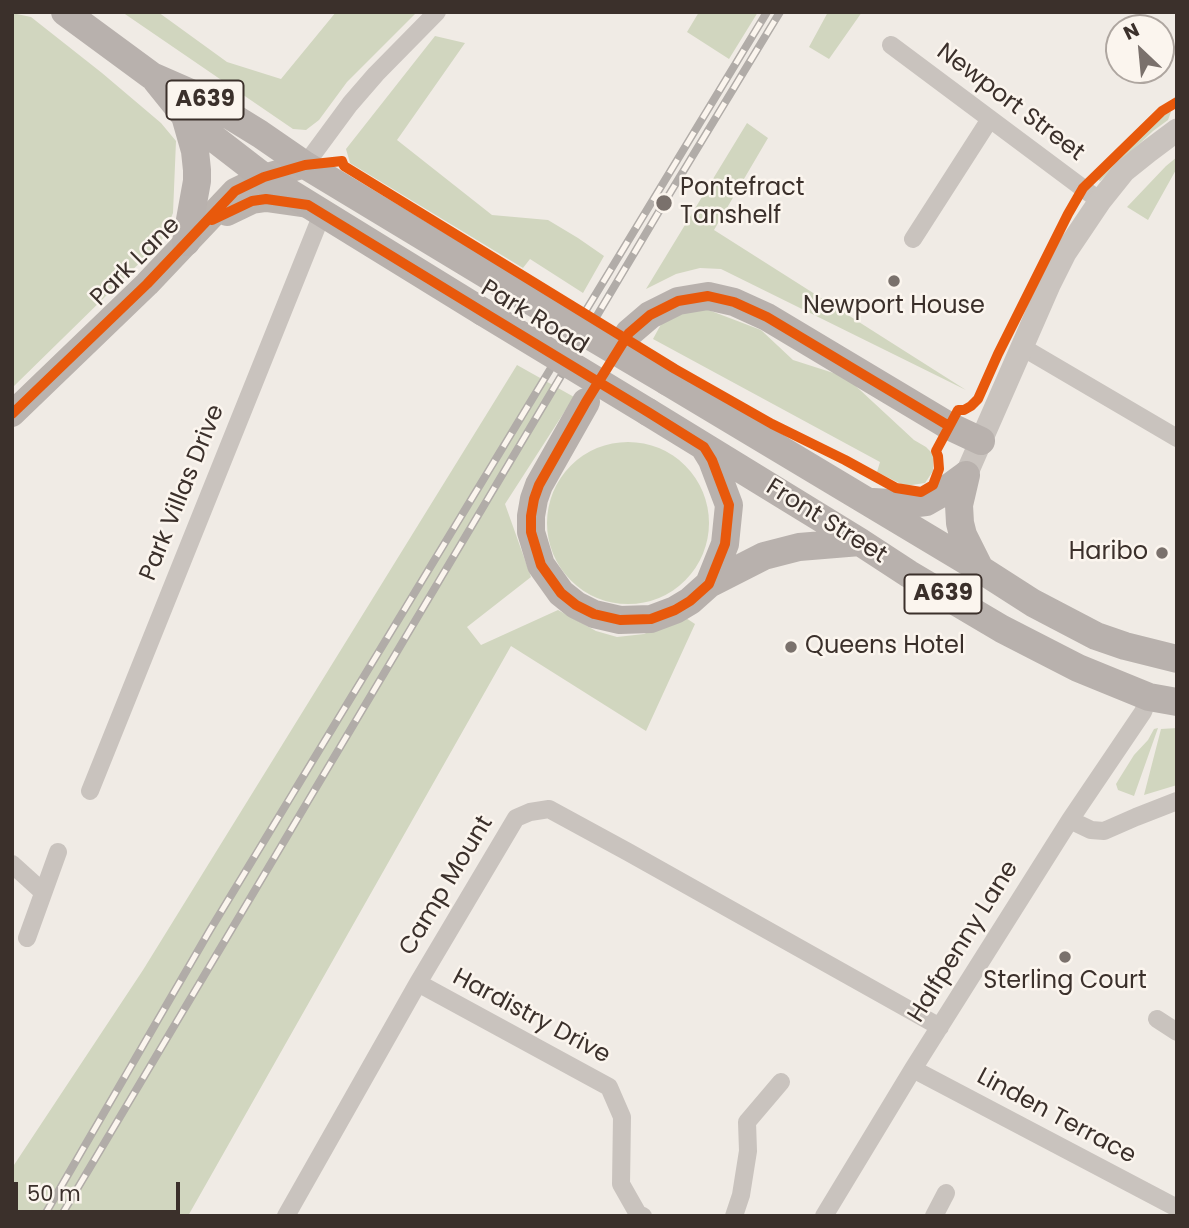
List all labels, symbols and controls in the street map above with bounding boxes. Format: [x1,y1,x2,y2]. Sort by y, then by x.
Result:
north arrow [1105,14,1175,84]
text: N [1119,16,1144,47]
street label: Newport Street [931,38,1089,168]
road number: A639 [166,80,244,120]
place label: Pontefract Tanshelf [680,175,805,231]
marker: Pontefract Tanshelf [654,193,674,213]
street label: Park Lane [85,211,187,313]
marker: Newport House [886,273,902,289]
street label: Park Road [475,275,593,361]
place label: Newport House [803,293,985,321]
street label: Park Villas Drive [135,401,231,585]
street label: Front Street [760,473,892,571]
place label: Haribo [1069,539,1148,567]
marker: Haribo [1154,545,1170,561]
road number: A639 [904,574,982,614]
place label: Queens Hotel [805,633,965,661]
marker: Queens Hotel [783,639,799,655]
street label: Camp Mount [394,811,500,961]
street label: Halfpenny Lane [903,856,1025,1028]
marker: Sterling Court [1057,949,1073,965]
street label: Hardistry Drive [447,963,615,1071]
place label: Sterling Court [983,968,1147,996]
street label: Linden Terrace [972,1063,1140,1171]
scale bar [18,1168,184,1212]
text: 50 m [27,1179,81,1208]

